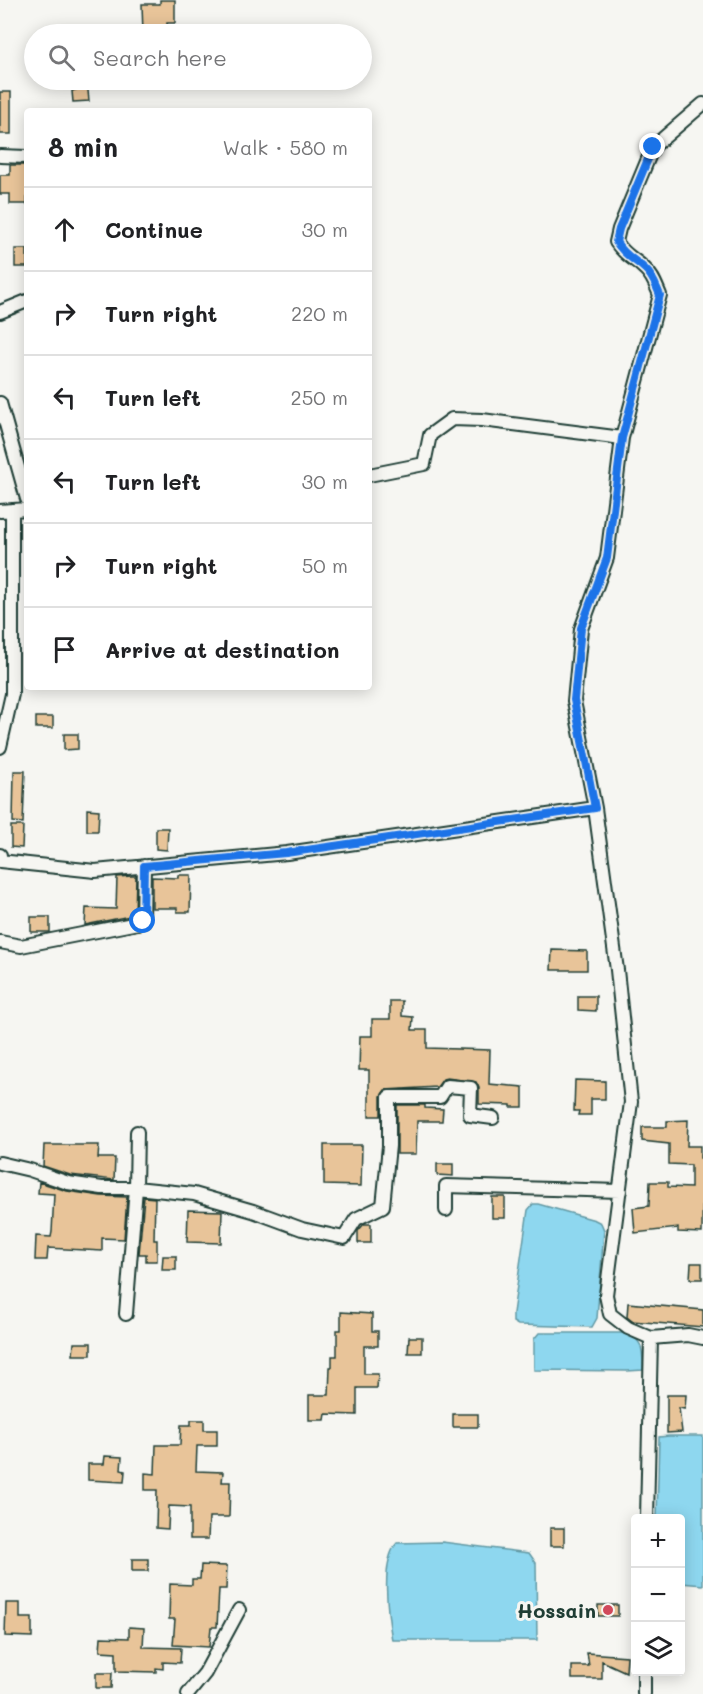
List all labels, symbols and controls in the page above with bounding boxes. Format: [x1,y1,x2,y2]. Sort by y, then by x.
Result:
search box [24,24,372,90]
icon: search [45,41,78,74]
text: Search here [93,43,227,72]
text: 8 min [48,130,118,164]
route end [639,133,665,159]
text: Walk · 580 m [222,134,348,160]
icon: ahead [48,213,81,246]
text: Continue [105,215,203,244]
text: 30 m [302,216,348,242]
icon: right [48,297,81,330]
text: Turn right [105,299,217,328]
text: 220 m [291,300,348,326]
icon: left [48,381,81,414]
text: Turn left [105,383,201,412]
text: 250 m [291,384,348,410]
icon: left [48,465,81,498]
text: Turn left [105,467,201,496]
text: 30 m [302,468,348,494]
icon: right [48,549,81,582]
text: Turn right [105,551,217,580]
text: 50 m [302,552,348,578]
icon: arrive [48,633,81,666]
text: Arrive at destination [105,635,340,664]
route start [129,907,155,933]
map controls [631,1514,685,1676]
button: + [631,1514,685,1568]
button: − [631,1568,685,1622]
place label: Hossain [517,1597,596,1623]
marker: Hossain [601,1603,615,1617]
button: layers [631,1622,685,1676]

